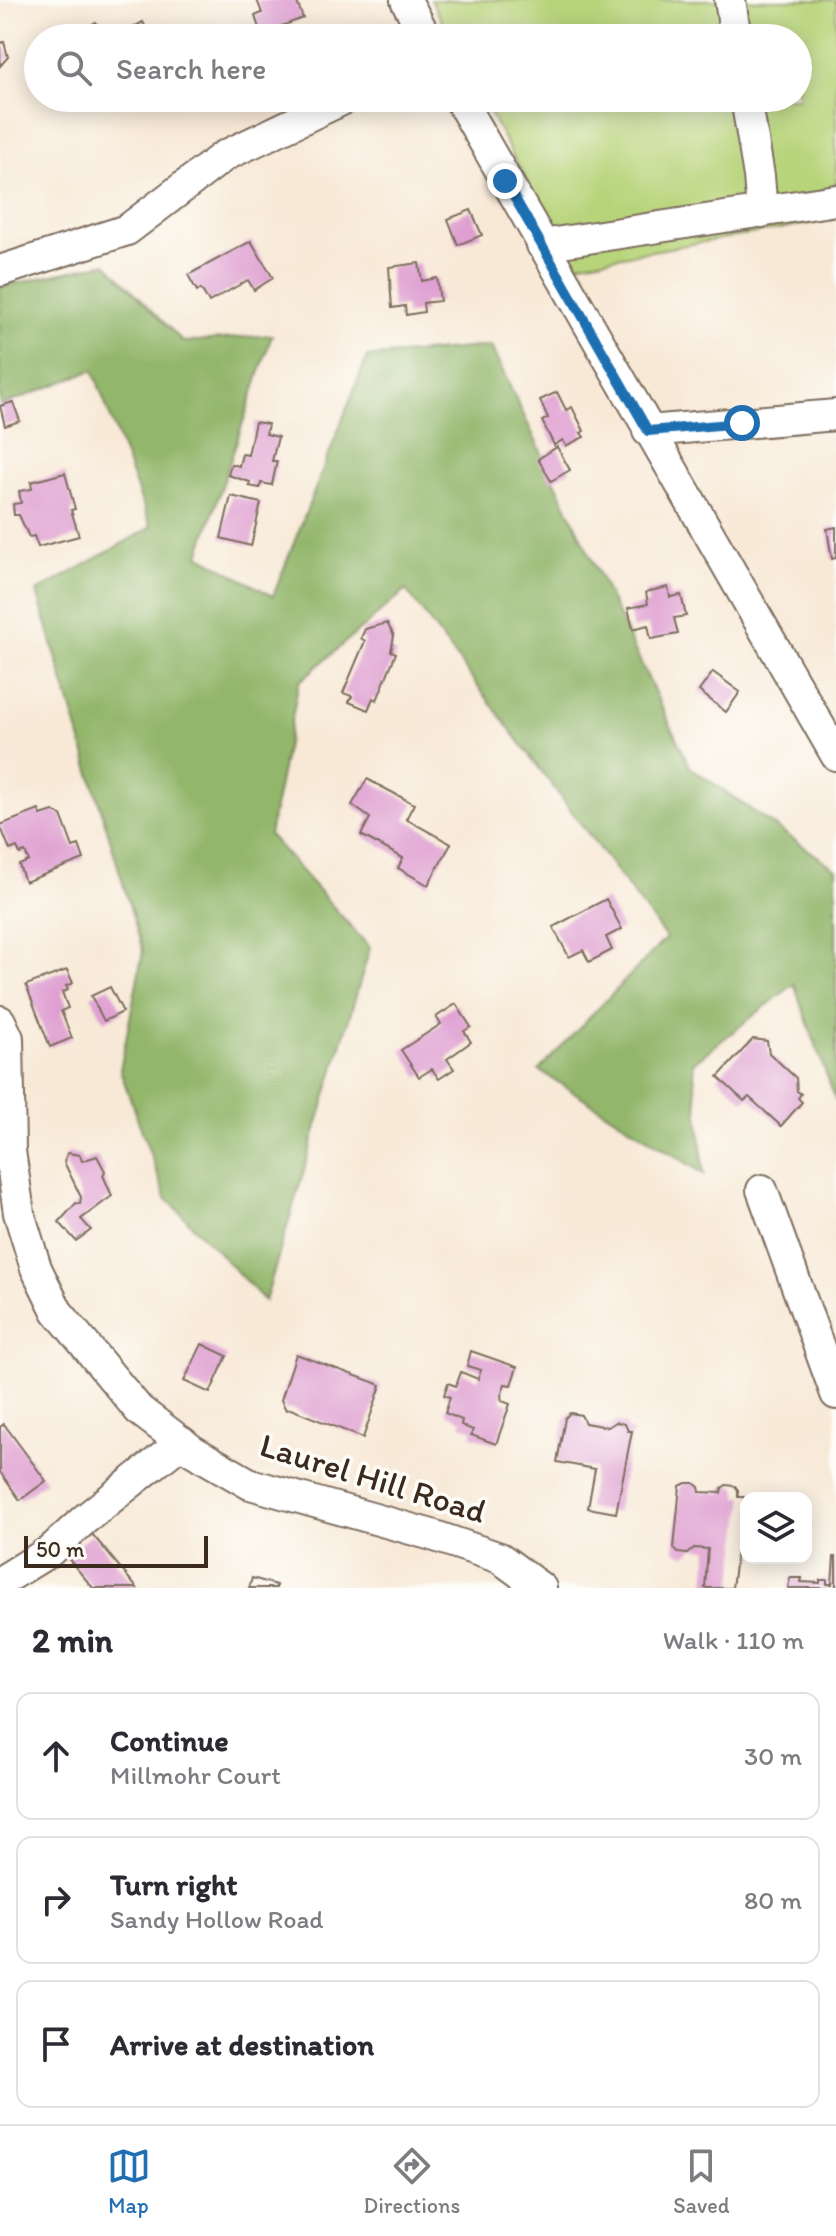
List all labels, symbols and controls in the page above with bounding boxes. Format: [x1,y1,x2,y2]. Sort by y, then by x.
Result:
search box [24,24,812,112]
icon: search [52,46,96,90]
text: Search here [116,50,266,87]
route end [487,163,523,199]
route start [724,405,760,441]
street label: Laurel Hill Road [255,1424,491,1532]
map controls [740,1492,812,1564]
button: layers [740,1492,812,1564]
scale bar [24,1532,208,1568]
text: 50 m [36,1536,85,1563]
text: 2 min [32,1620,113,1661]
text: Walk · 110 m [663,1624,804,1656]
text: Continue [110,1722,229,1759]
icon: ahead [34,1734,78,1778]
text: 30 m [744,1740,802,1772]
text: Millmohr Court [110,1759,281,1791]
text: Turn right [110,1866,238,1903]
icon: right [34,1878,78,1922]
text: 80 m [744,1884,802,1916]
text: Sandy Hollow Road [110,1903,324,1935]
icon: arrive [34,2022,78,2066]
text: Arrive at destination [110,2026,374,2063]
tab: Map [107,2144,151,2219]
tab: Directions [364,2144,460,2219]
tab: Saved [673,2144,729,2219]

